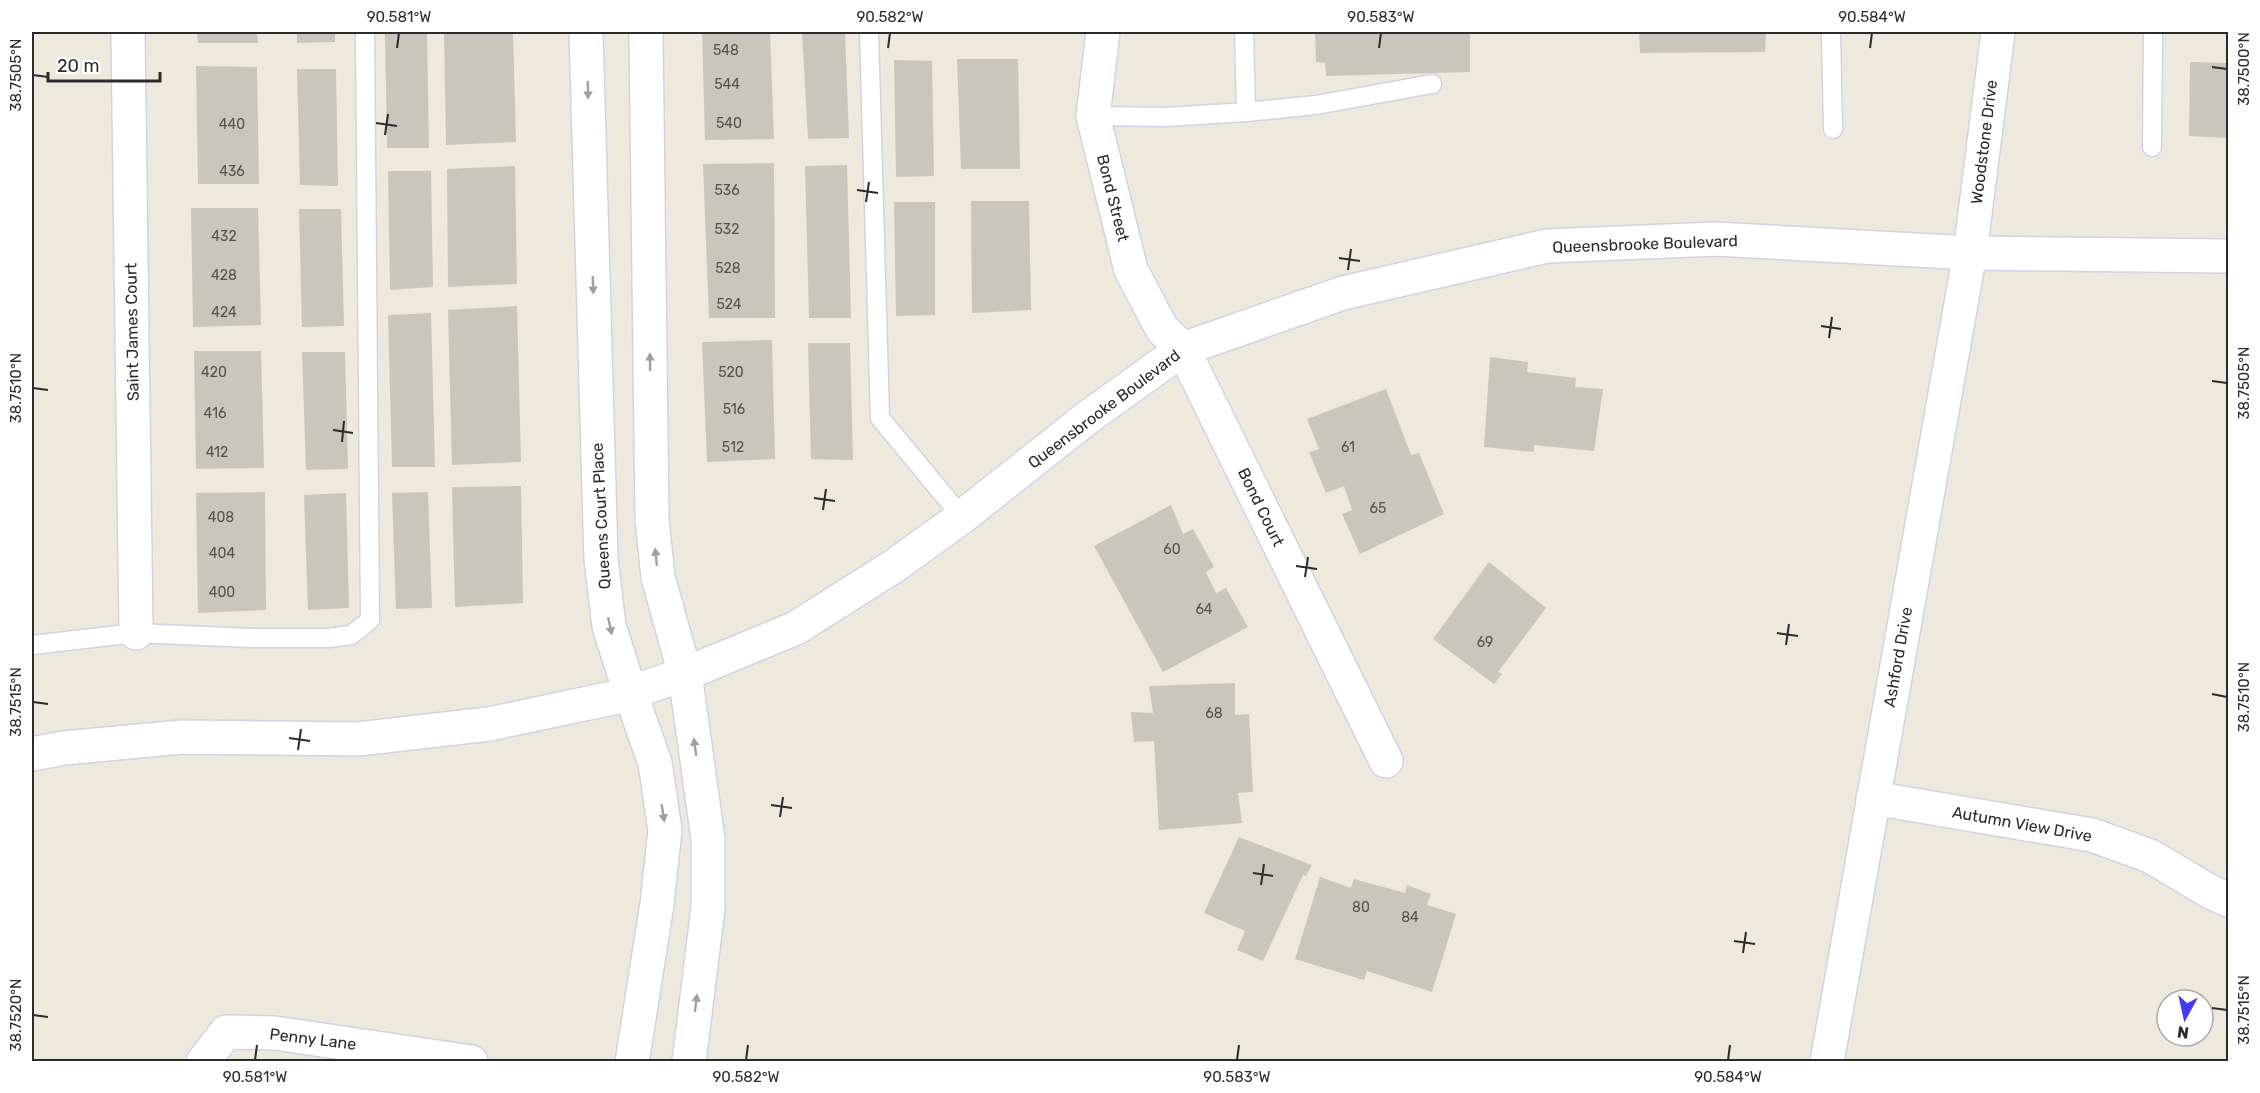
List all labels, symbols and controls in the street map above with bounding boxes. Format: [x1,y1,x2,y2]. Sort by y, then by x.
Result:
text: 90.581°W [367,8,431,26]
text: 90.582°W [856,8,924,26]
text: 90.583°W [1347,8,1415,26]
text: 90.584°W [1838,8,1906,26]
text: 38.7500°N [2235,32,2253,106]
text: 38.7505°N [7,38,25,112]
house number: 548 [713,42,739,59]
scale bar [48,45,160,83]
text: 20 m [57,55,99,77]
house number: 544 [714,76,740,93]
street label: Woodstone Drive [1967,79,2001,205]
one-way arrow [583,80,592,99]
house number: 540 [716,115,742,132]
house number: 440 [219,116,245,133]
street label: Bond Street [1093,152,1133,244]
house number: 436 [219,163,245,180]
house number: 536 [714,182,740,199]
house number: 532 [715,221,739,238]
house number: 432 [211,228,237,245]
street label: Queensbrooke Boulevard [1552,231,1738,257]
house number: 528 [715,260,741,277]
street label: Saint James Court [121,263,143,401]
house number: 428 [211,267,237,284]
one-way arrow [588,275,598,294]
house number: 524 [716,296,742,313]
house number: 424 [211,304,237,321]
street label: Queensbrooke Boulevard [1024,346,1184,472]
text: 38.7505°N [2235,346,2253,420]
text: 38.7510°N [7,353,25,423]
one-way arrow [645,353,655,372]
house number: 420 [201,364,227,381]
house number: 520 [718,364,744,381]
house number: 516 [723,401,745,418]
house number: 416 [204,405,226,422]
house number: 512 [722,439,744,456]
house number: 61 [1341,439,1355,456]
street label: Queens Court Place [588,442,614,590]
house number: 412 [206,444,228,461]
street label: Bond Court [1234,465,1288,549]
house number: 65 [1370,500,1386,517]
house number: 408 [208,509,234,526]
house number: 60 [1163,541,1181,558]
house number: 404 [209,545,235,562]
one-way arrow [651,547,660,566]
house number: 400 [209,584,235,601]
house number: 64 [1195,601,1213,618]
street label: Ashford Drive [1880,605,1916,709]
one-way arrow [606,617,616,635]
house number: 69 [1477,634,1493,651]
text: 38.7510°N [2235,662,2253,732]
text: 38.7515°N [7,667,25,737]
house number: 68 [1205,705,1223,722]
one-way arrow [691,738,700,757]
street label: Autumn View Drive [1951,802,2093,846]
one-way arrow [658,804,667,823]
house number: 80 [1352,899,1370,916]
house number: 84 [1401,909,1419,926]
text: 38.7515°N [2235,975,2253,1045]
text: 38.7520°N [7,979,25,1051]
north arrow [2155,988,2215,1048]
one-way arrow [691,994,701,1013]
text: N [2176,1022,2190,1043]
street label: Penny Lane [269,1024,357,1054]
text: 90.581°W [223,1068,287,1086]
text: 90.582°W [712,1068,780,1086]
text: 90.583°W [1203,1068,1271,1086]
text: 90.584°W [1694,1068,1762,1086]

